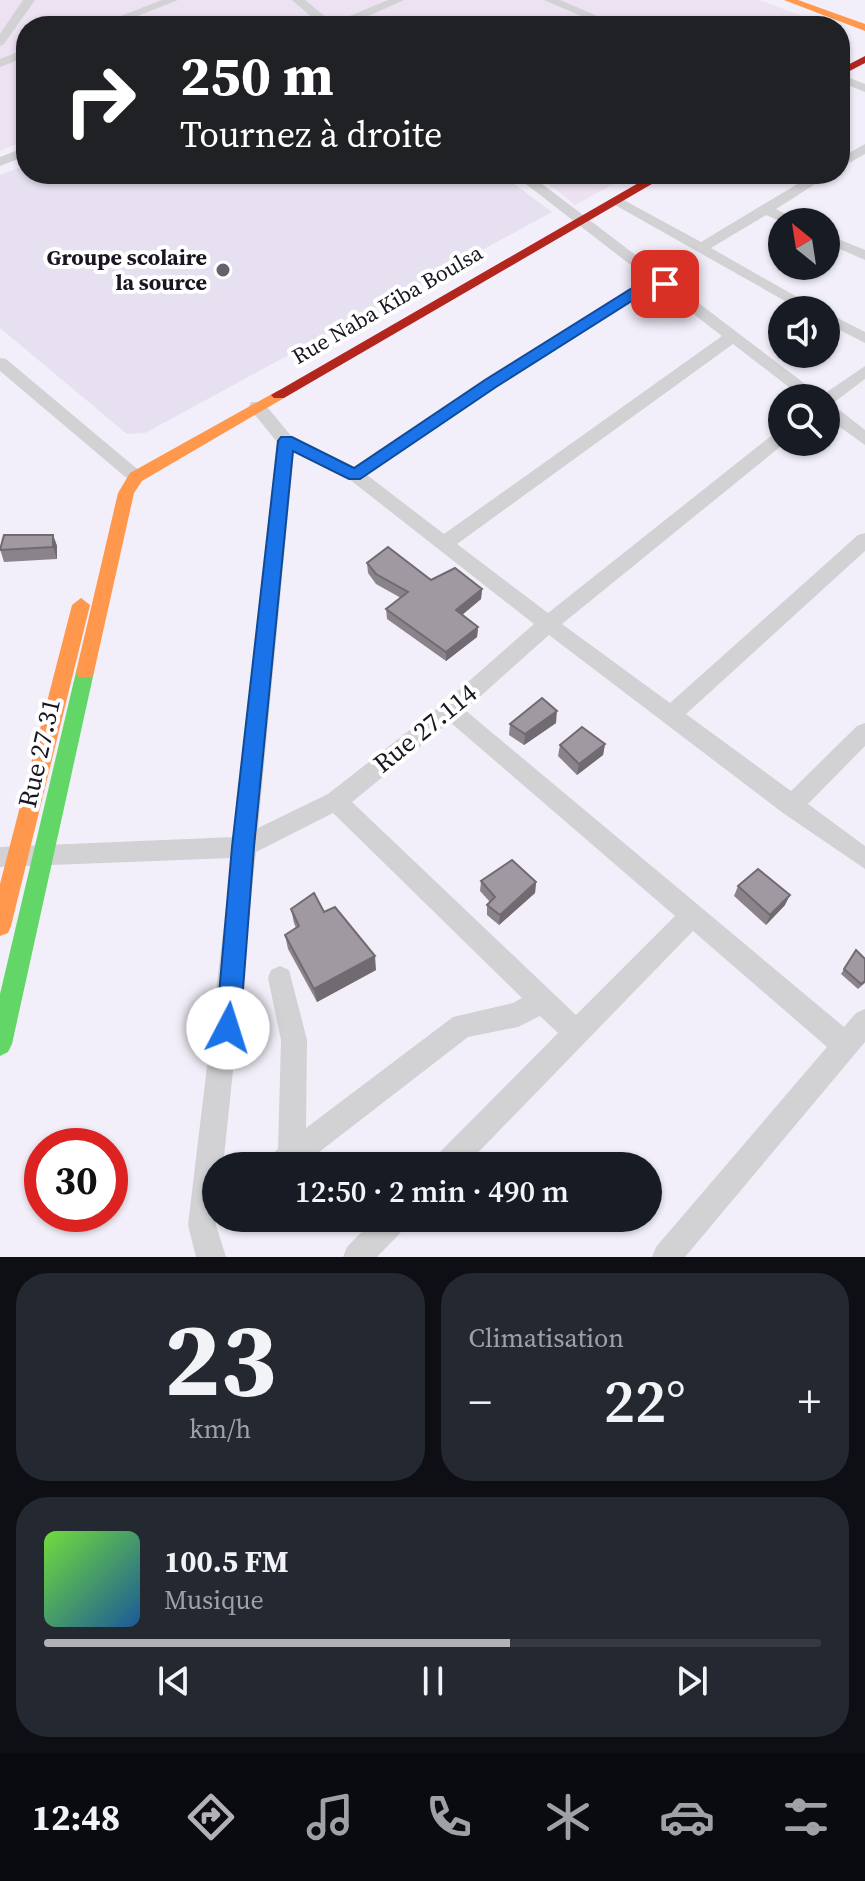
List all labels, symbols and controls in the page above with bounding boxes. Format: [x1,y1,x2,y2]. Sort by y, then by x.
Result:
text: 250 m [180,37,334,114]
icon: right [48,48,152,152]
text: Tournez à droite [180,110,442,159]
north arrow [768,208,840,280]
map controls [768,208,840,456]
street label: Rue Naba Kiba Boulsa [286,237,488,371]
place label: Groupe scolaire la source [47,242,207,297]
pin [631,250,699,318]
marker: Groupe scolaire la source [214,261,232,279]
icon: arrive [643,262,687,306]
button: sound [768,296,840,368]
button: search [768,384,840,456]
street label: Rue 27.114 [366,675,484,781]
street label: Rue 27.31 [9,695,69,811]
position arrow [186,986,270,1070]
speed limit sign: 30 [24,1128,128,1232]
text: 12:50 · 2 min · 490 m [295,1171,569,1212]
text: 23 [164,1287,277,1430]
text: Climatisation [469,1320,624,1356]
text: 22° [604,1360,686,1442]
text: − [469,1371,492,1432]
text: + [798,1371,821,1432]
text: km/h [189,1411,251,1447]
text: 100.5 FM [164,1541,289,1582]
text: Musique [164,1582,264,1618]
icon: previous [152,1659,196,1703]
icon: pause [411,1659,455,1703]
icon: next [670,1659,714,1703]
icon: directions [183,1789,239,1845]
icon: music [302,1789,358,1845]
icon: phone [421,1789,477,1845]
icon: climate [540,1789,596,1845]
icon: car [659,1789,715,1845]
icon: filters [778,1789,834,1845]
text: 12:48 [31,1793,120,1842]

